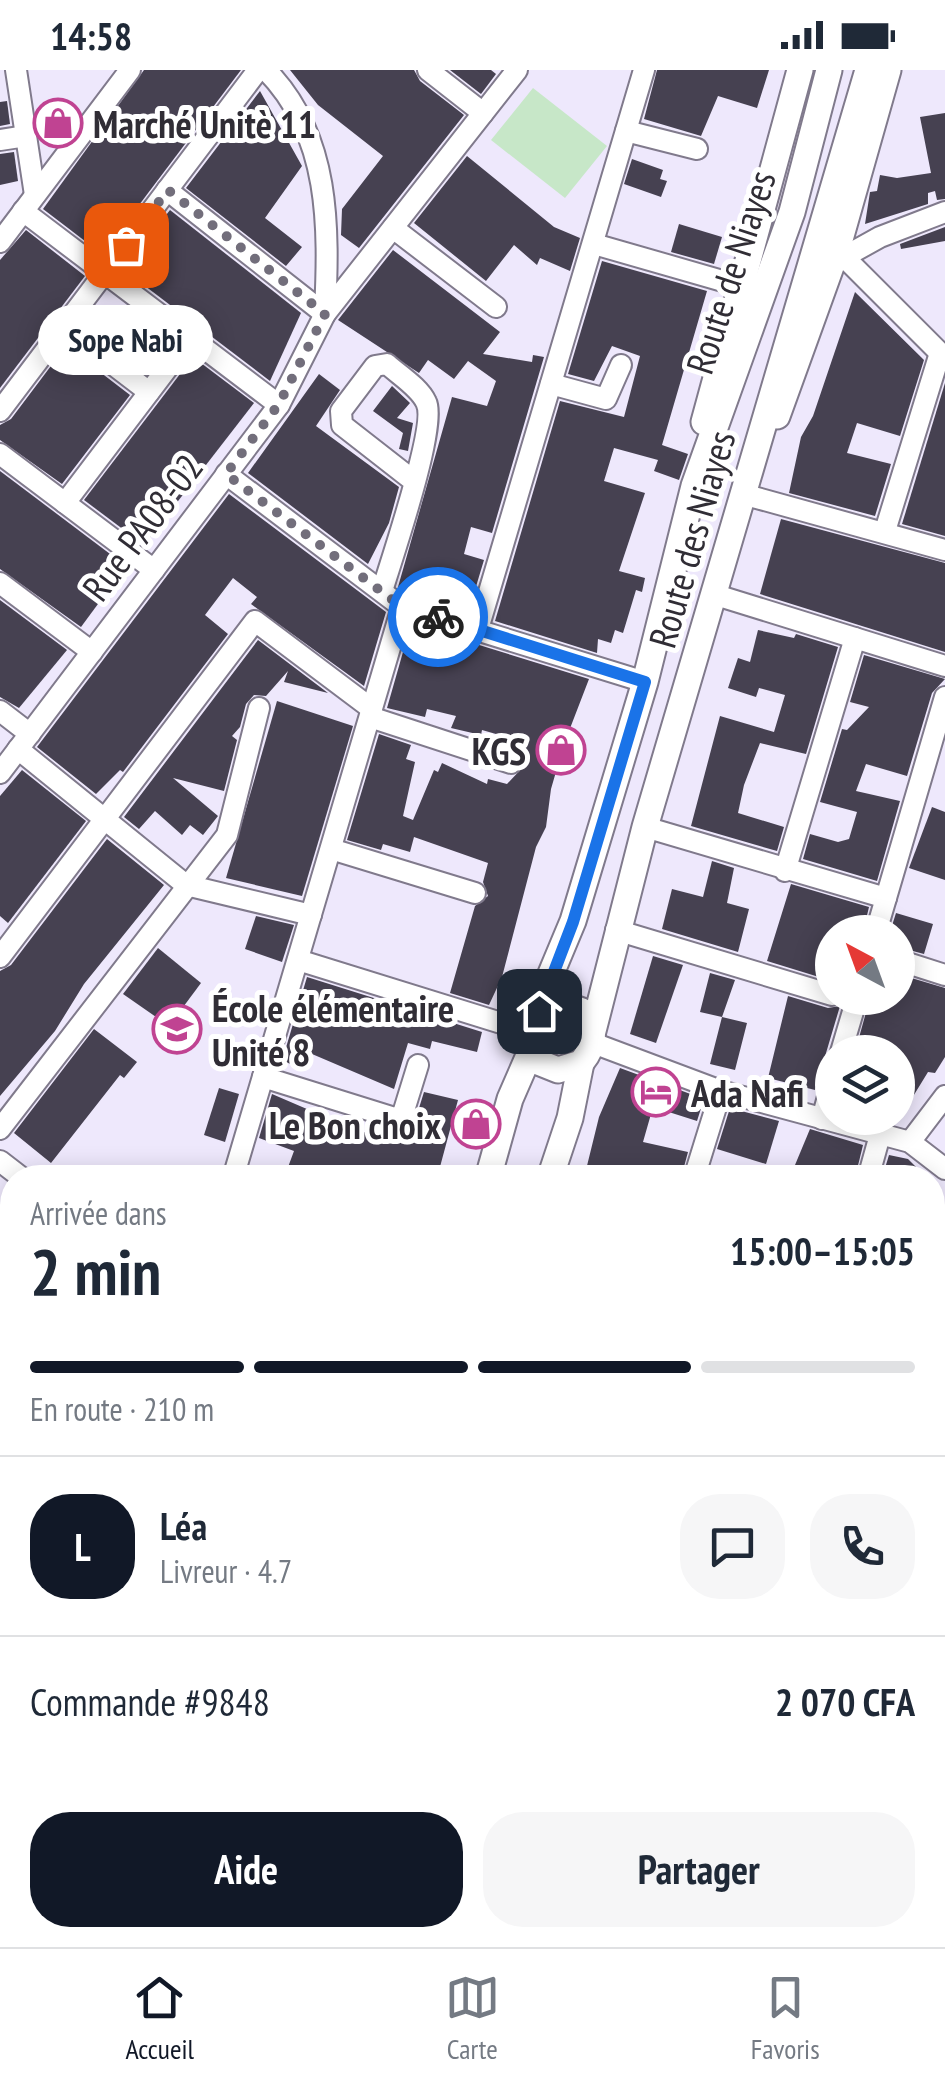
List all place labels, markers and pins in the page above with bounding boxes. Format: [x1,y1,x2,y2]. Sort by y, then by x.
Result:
shop icon: Marché Unitè 11 [32,97,84,149]
place label: Marché Unitè 11 [93,99,316,148]
pin [84,203,169,288]
callout: Sope Nabi [38,305,214,375]
shop icon: KGS [535,724,587,776]
place label: KGS [472,726,526,775]
pin [497,969,582,1054]
place label: École élémentaire Unité 8 [212,983,454,1076]
school or university icon: École élémentaire Unité 8 [151,1003,203,1055]
hotel icon: Ada Nafi [630,1066,682,1118]
place label: Ada Nafi [690,1068,804,1117]
shop icon: Le Bon choix [450,1098,502,1150]
place label: Le Bon choix [269,1100,441,1149]

